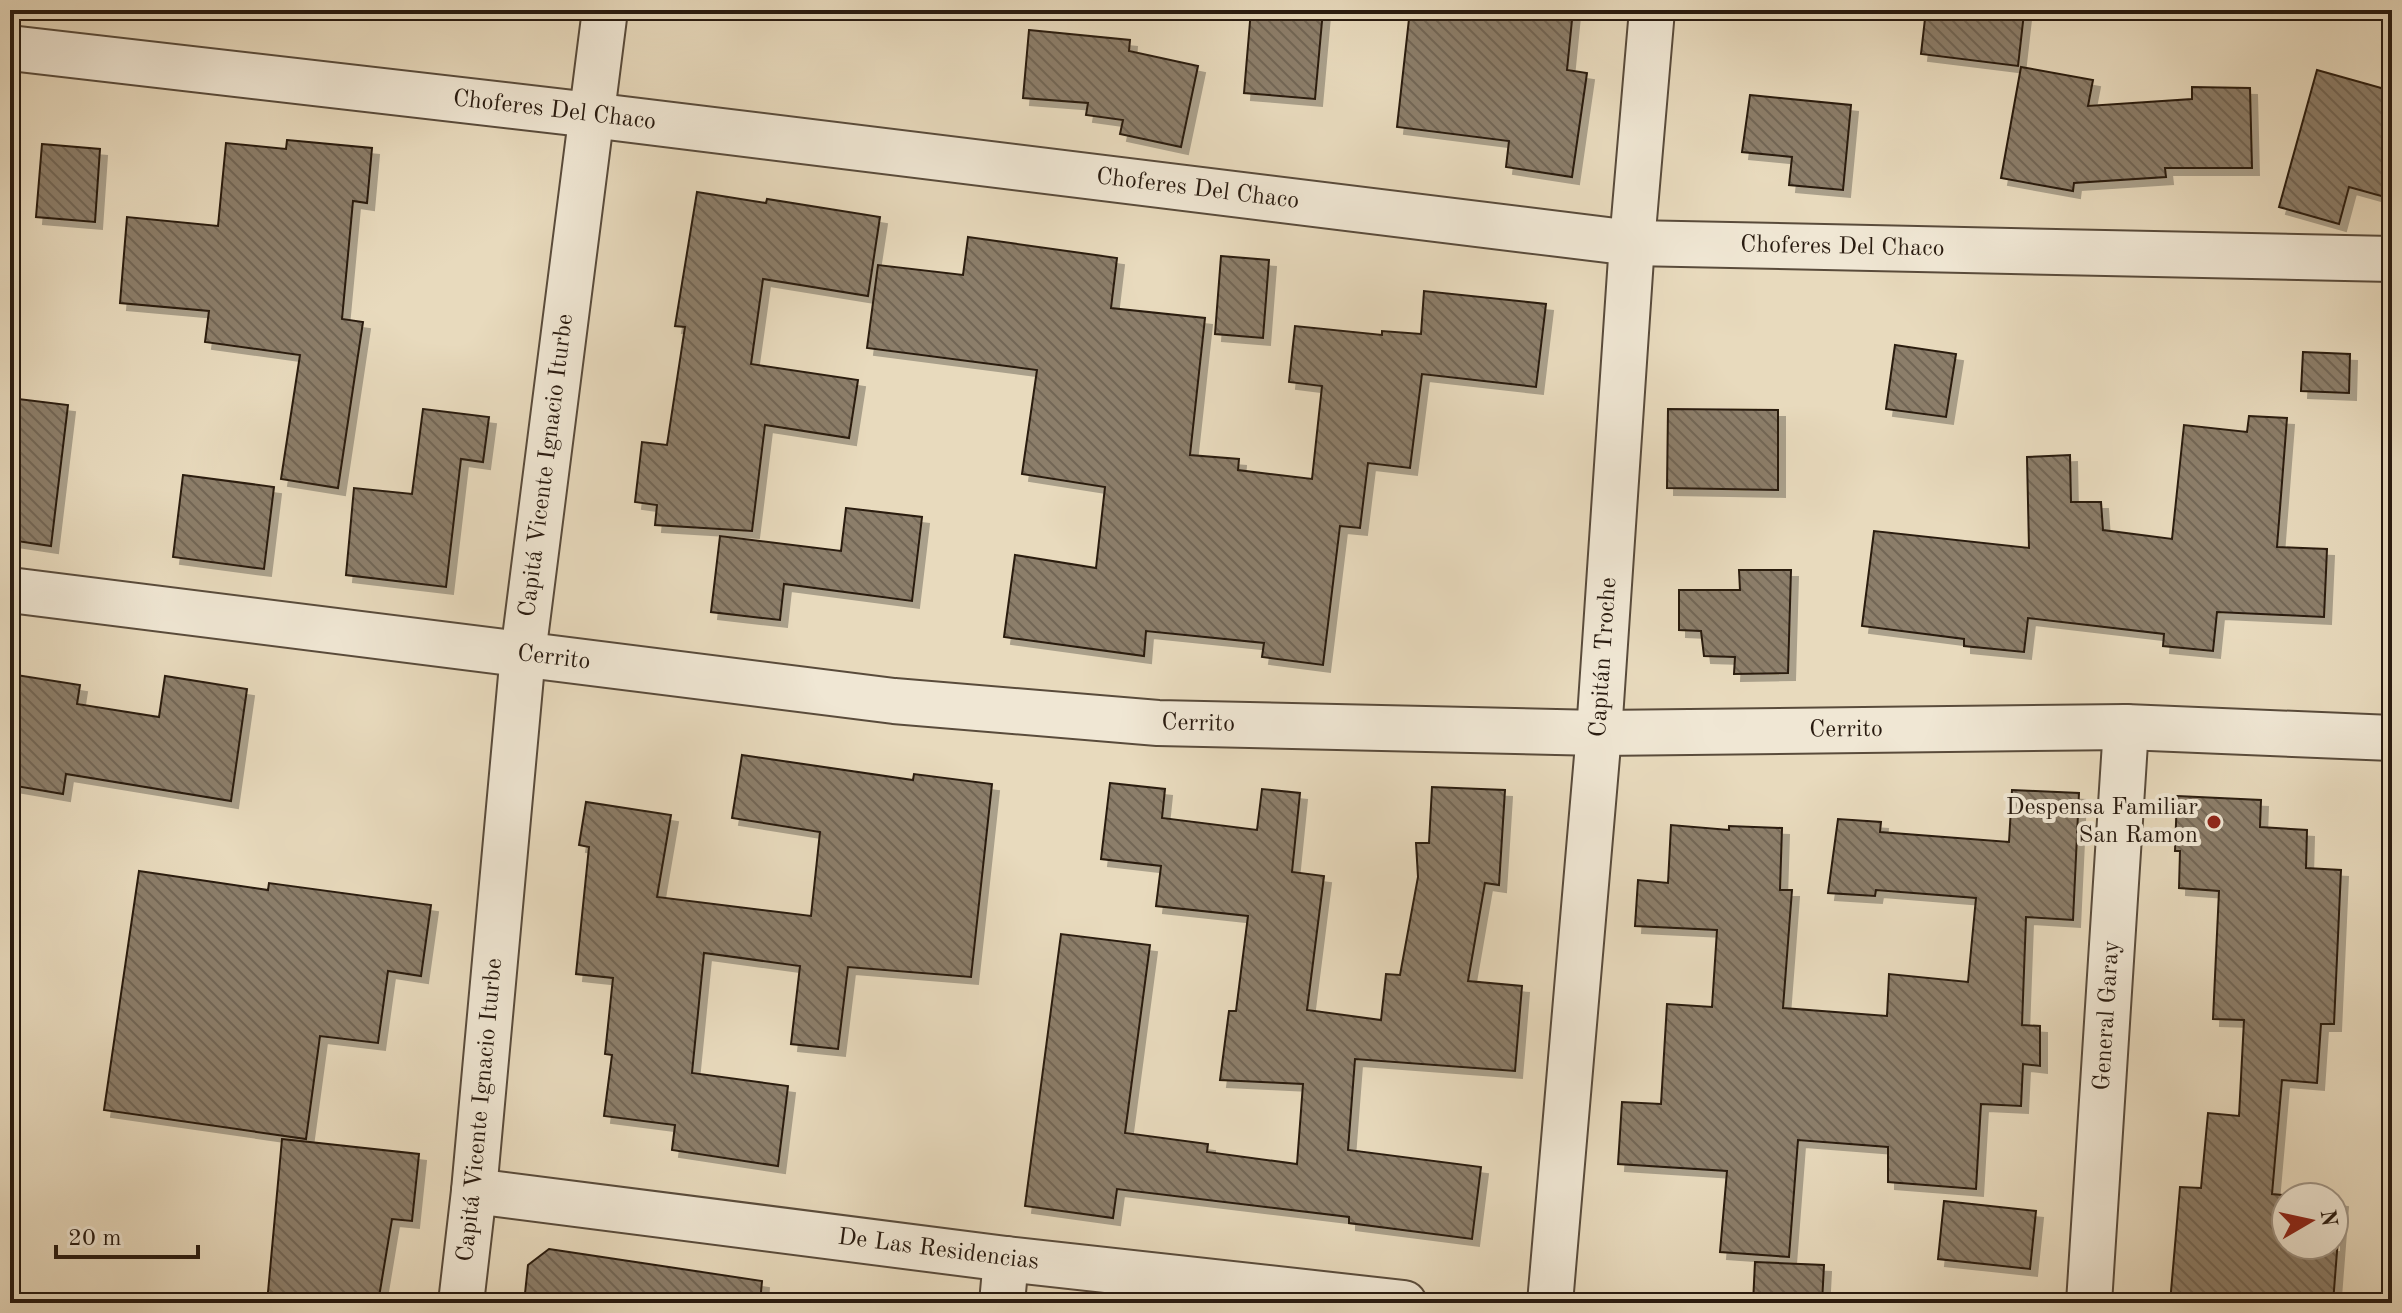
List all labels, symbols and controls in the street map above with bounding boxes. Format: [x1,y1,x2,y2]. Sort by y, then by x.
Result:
street label: Choferes Del Chaco [451,87,657,135]
street label: Choferes Del Chaco [1095,165,1301,214]
street label: Choferes Del Chaco [1740,233,1945,262]
street label: Capitá Vicente Ignacio Iturbe [516,313,578,618]
street label: Capitán Troche [1587,576,1621,738]
street label: Cerrito [516,642,592,675]
street label: Cerrito [1161,711,1235,737]
street label: Cerrito [1809,718,1883,743]
place label: Despensa Familiar San Ramon [2006,796,2198,848]
marker: Despensa Familiar San Ramon [2205,813,2223,831]
street label: General Garay [2091,939,2124,1091]
street label: Capitá Vicente Ignacio Iturbe [454,957,507,1263]
north arrow [2270,1181,2350,1261]
text: N [2316,1208,2340,1228]
scale bar [56,1209,198,1259]
street label: De Las Residencias [836,1226,1040,1275]
text: 20 m [68,1227,122,1251]

